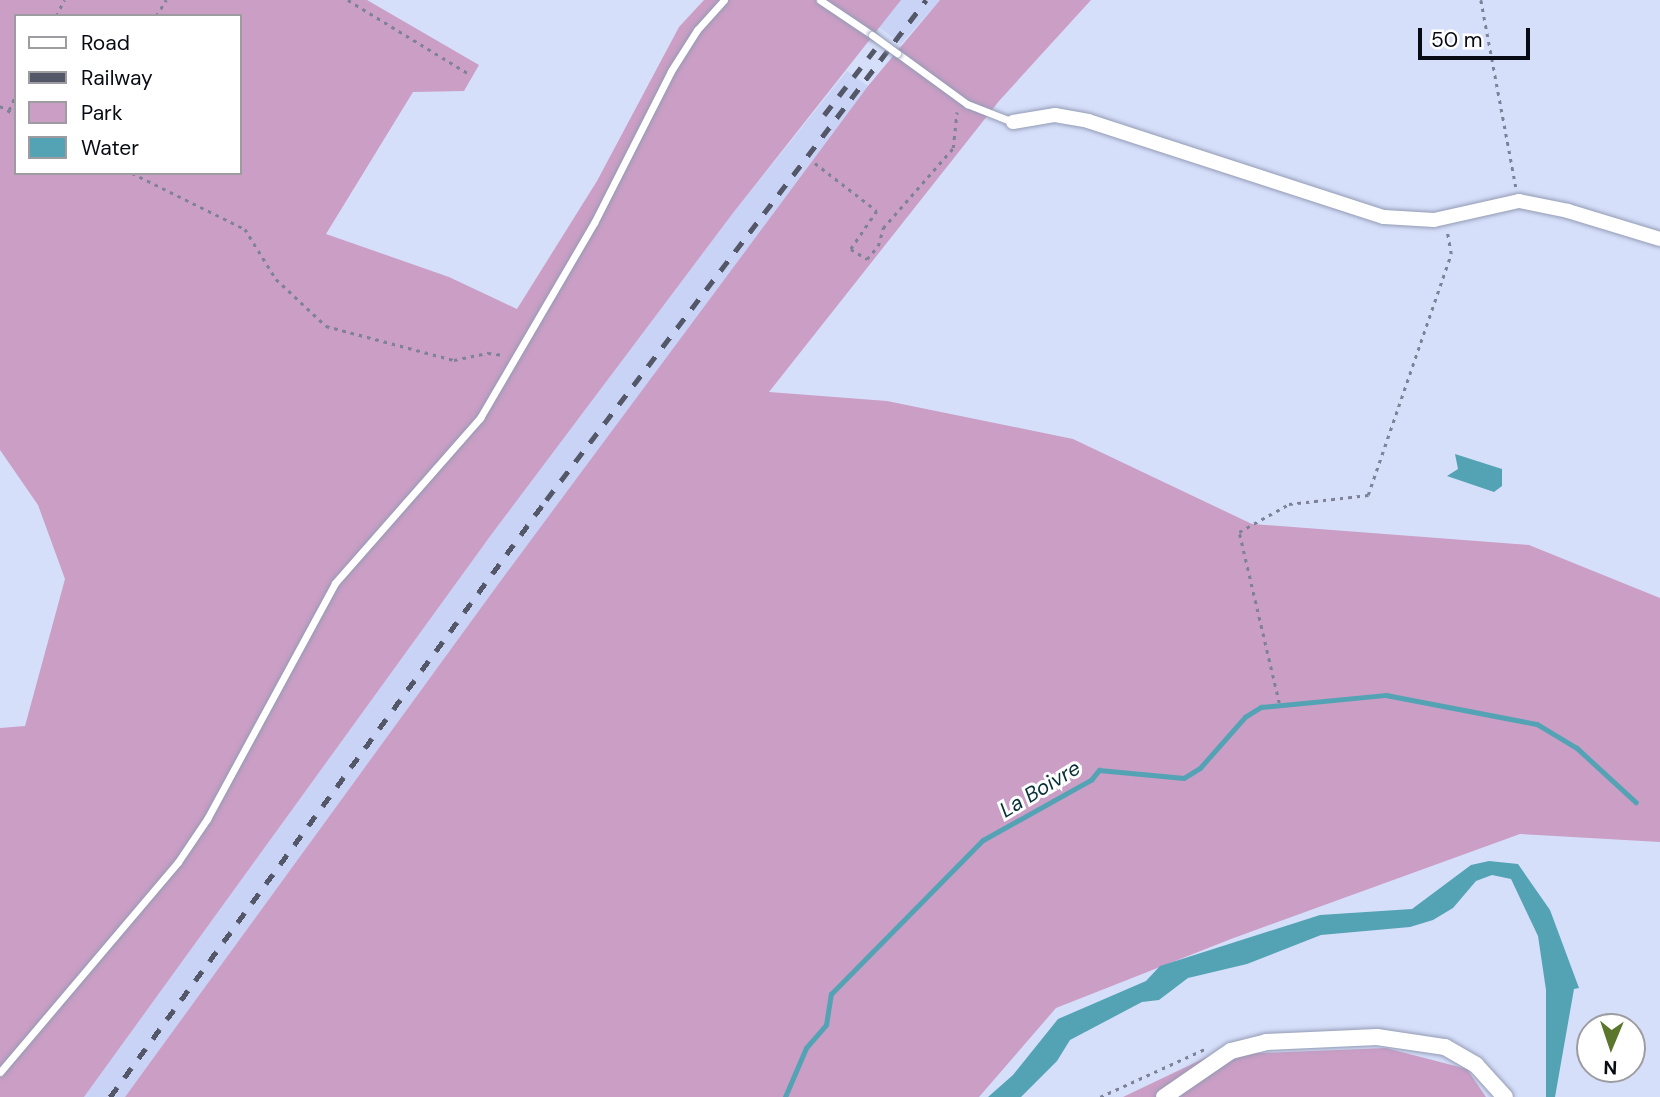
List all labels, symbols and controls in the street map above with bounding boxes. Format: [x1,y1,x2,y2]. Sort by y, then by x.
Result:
legend [14,14,242,175]
scale bar [1422,14,1534,58]
text: 50 m [1431,26,1482,54]
text: Road [81,29,130,57]
text: Railway [81,64,153,92]
text: Park [81,99,122,127]
text: Water [81,134,139,162]
water label: La Boivre [995,755,1085,823]
north arrow [1576,1013,1646,1083]
text: N [1603,1055,1618,1080]

